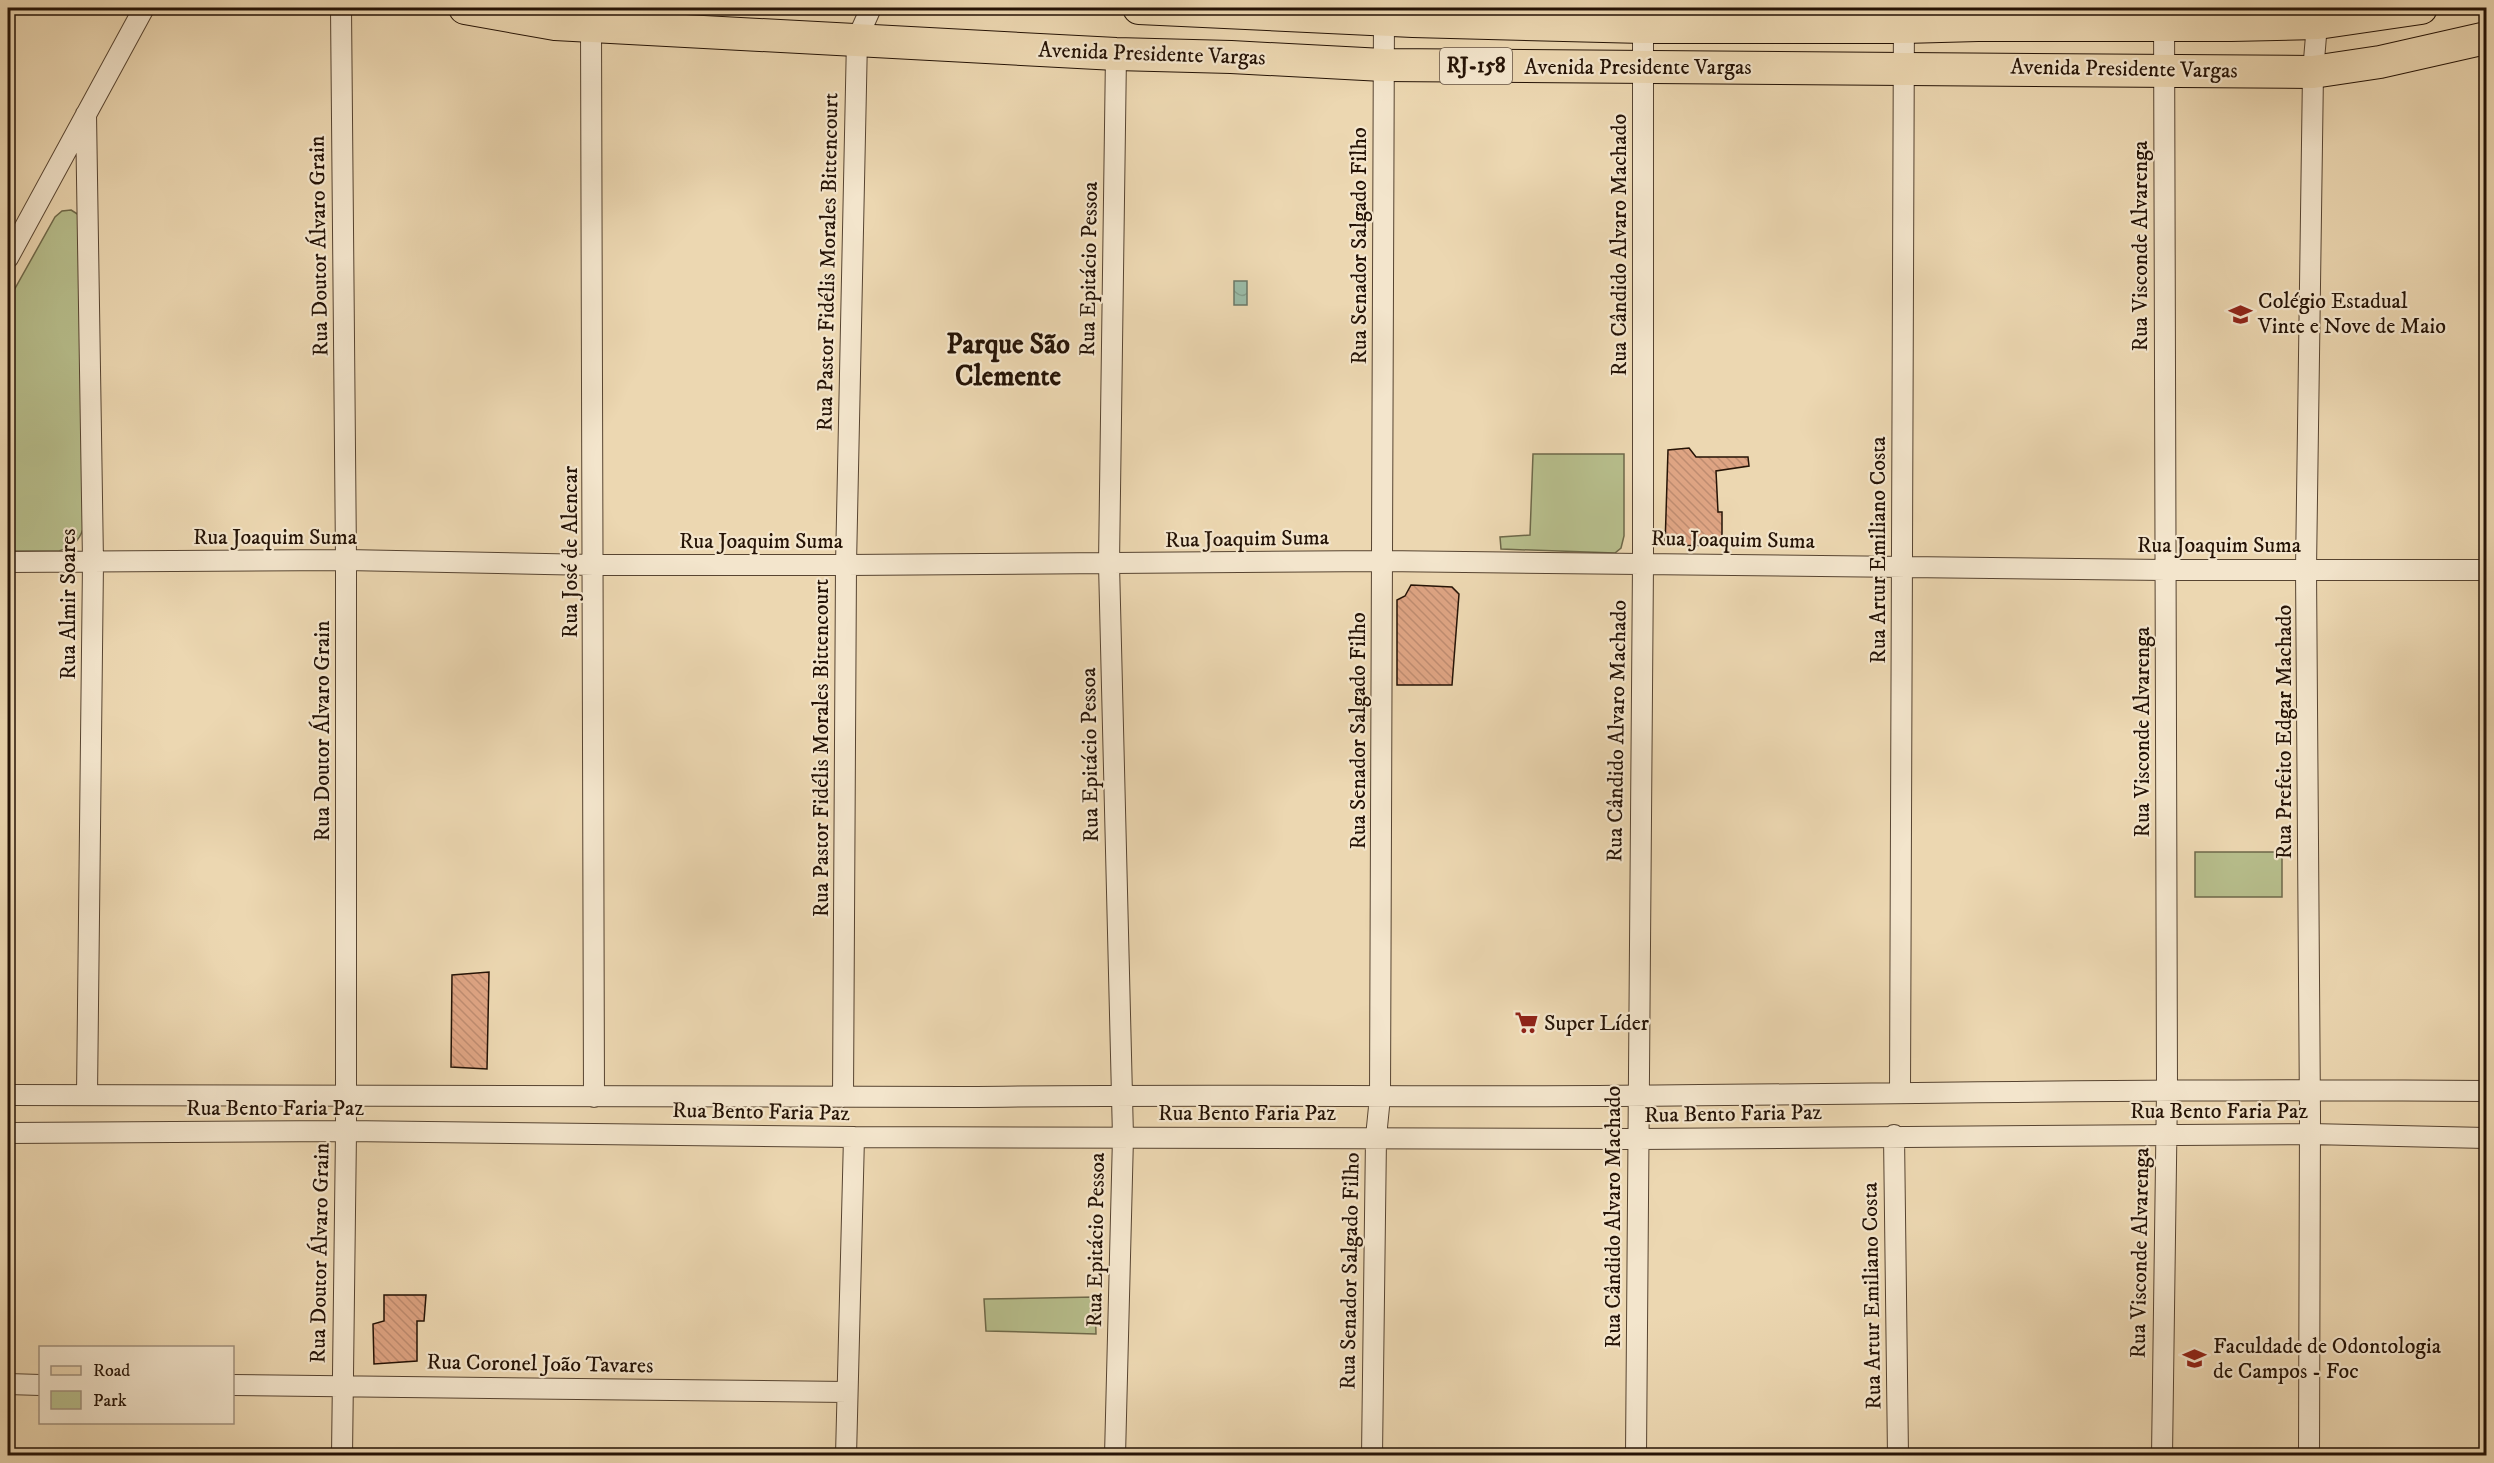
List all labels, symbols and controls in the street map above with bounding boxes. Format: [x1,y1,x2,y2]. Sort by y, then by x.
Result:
street label: Avenida Presidente Vargas [1038,37,1266,71]
road number: RJ-158 [1440,48,1512,84]
street label: Avenida Presidente Vargas [1524,54,1752,81]
street label: Avenida Presidente Vargas [2010,54,2238,84]
street label: Rua Pastor Fidélis Morales Bittencourt [812,92,844,432]
street label: Rua Cândido Alvaro Machado [1606,114,1633,376]
street label: Rua Senador Salgado Filho [1346,127,1373,365]
street label: Rua Doutor Álvaro Grain [303,135,334,357]
street label: Rua Visconde Alvarenga [2127,140,2154,351]
street label: Rua Epitácio Pessoa [1074,181,1104,357]
place label: Colégio Estadual Vinte e Nove de Maio [2257,288,2446,340]
school or university icon: Colégio Estadual Vinte e Nove de Maio [2227,301,2253,327]
district label: Parque São Clemente [946,327,1070,394]
street label: Rua Artur Emiliano Costa [1865,436,1892,664]
street label: Rua José de Alencar [557,465,584,638]
street label: Rua Joaquim Suma [193,524,358,551]
street label: Rua Joaquim Suma [1165,524,1330,554]
street label: Rua Joaquim Suma [1651,525,1816,555]
street label: Rua Almir Soares [55,528,82,680]
street label: Rua Joaquim Suma [679,528,844,555]
street label: Rua Joaquim Suma [2137,532,2302,559]
street label: Rua Pastor Fidélis Morales Bittencourt [808,579,835,917]
street label: Rua Cândido Alvaro Machado [1601,600,1633,862]
street label: Rua Prefeito Edgar Machado [2271,605,2298,859]
street label: Rua Senador Salgado Filho [1345,612,1372,850]
street label: Rua Doutor Álvaro Grain [308,620,336,841]
street label: Rua Visconde Alvarenga [2129,626,2156,837]
street label: Rua Epitácio Pessoa [1075,667,1105,843]
supermarket icon: Super Líder [1513,1010,1539,1036]
place label: Super Líder [1544,1010,1650,1037]
street label: Rua Cândido Alvaro Machado [1600,1086,1627,1348]
street label: Rua Bento Faria Paz [186,1095,364,1122]
street label: Rua Bento Faria Paz [672,1097,851,1127]
street label: Rua Bento Faria Paz [2130,1098,2308,1125]
street label: Rua Bento Faria Paz [1644,1099,1823,1129]
street label: Rua Bento Faria Paz [1158,1100,1336,1127]
street label: Rua Doutor Álvaro Grain [304,1142,335,1364]
street label: Rua Visconde Alvarenga [2125,1147,2155,1359]
street label: Rua Epitácio Pessoa [1081,1152,1111,1328]
street label: Rua Senador Salgado Filho [1334,1152,1366,1390]
street label: Rua Artur Emiliano Costa [1857,1181,1887,1410]
place label: Faculdade de Odontologia de Campos - Foc [2213,1333,2442,1385]
legend [39,1346,234,1424]
school or university icon: Faculdade de Odontologia de Campos - Foc [2182,1346,2208,1372]
street label: Rua Coronel João Tavares [426,1349,654,1379]
text: Road [93,1360,130,1382]
text: Park [93,1390,127,1412]

